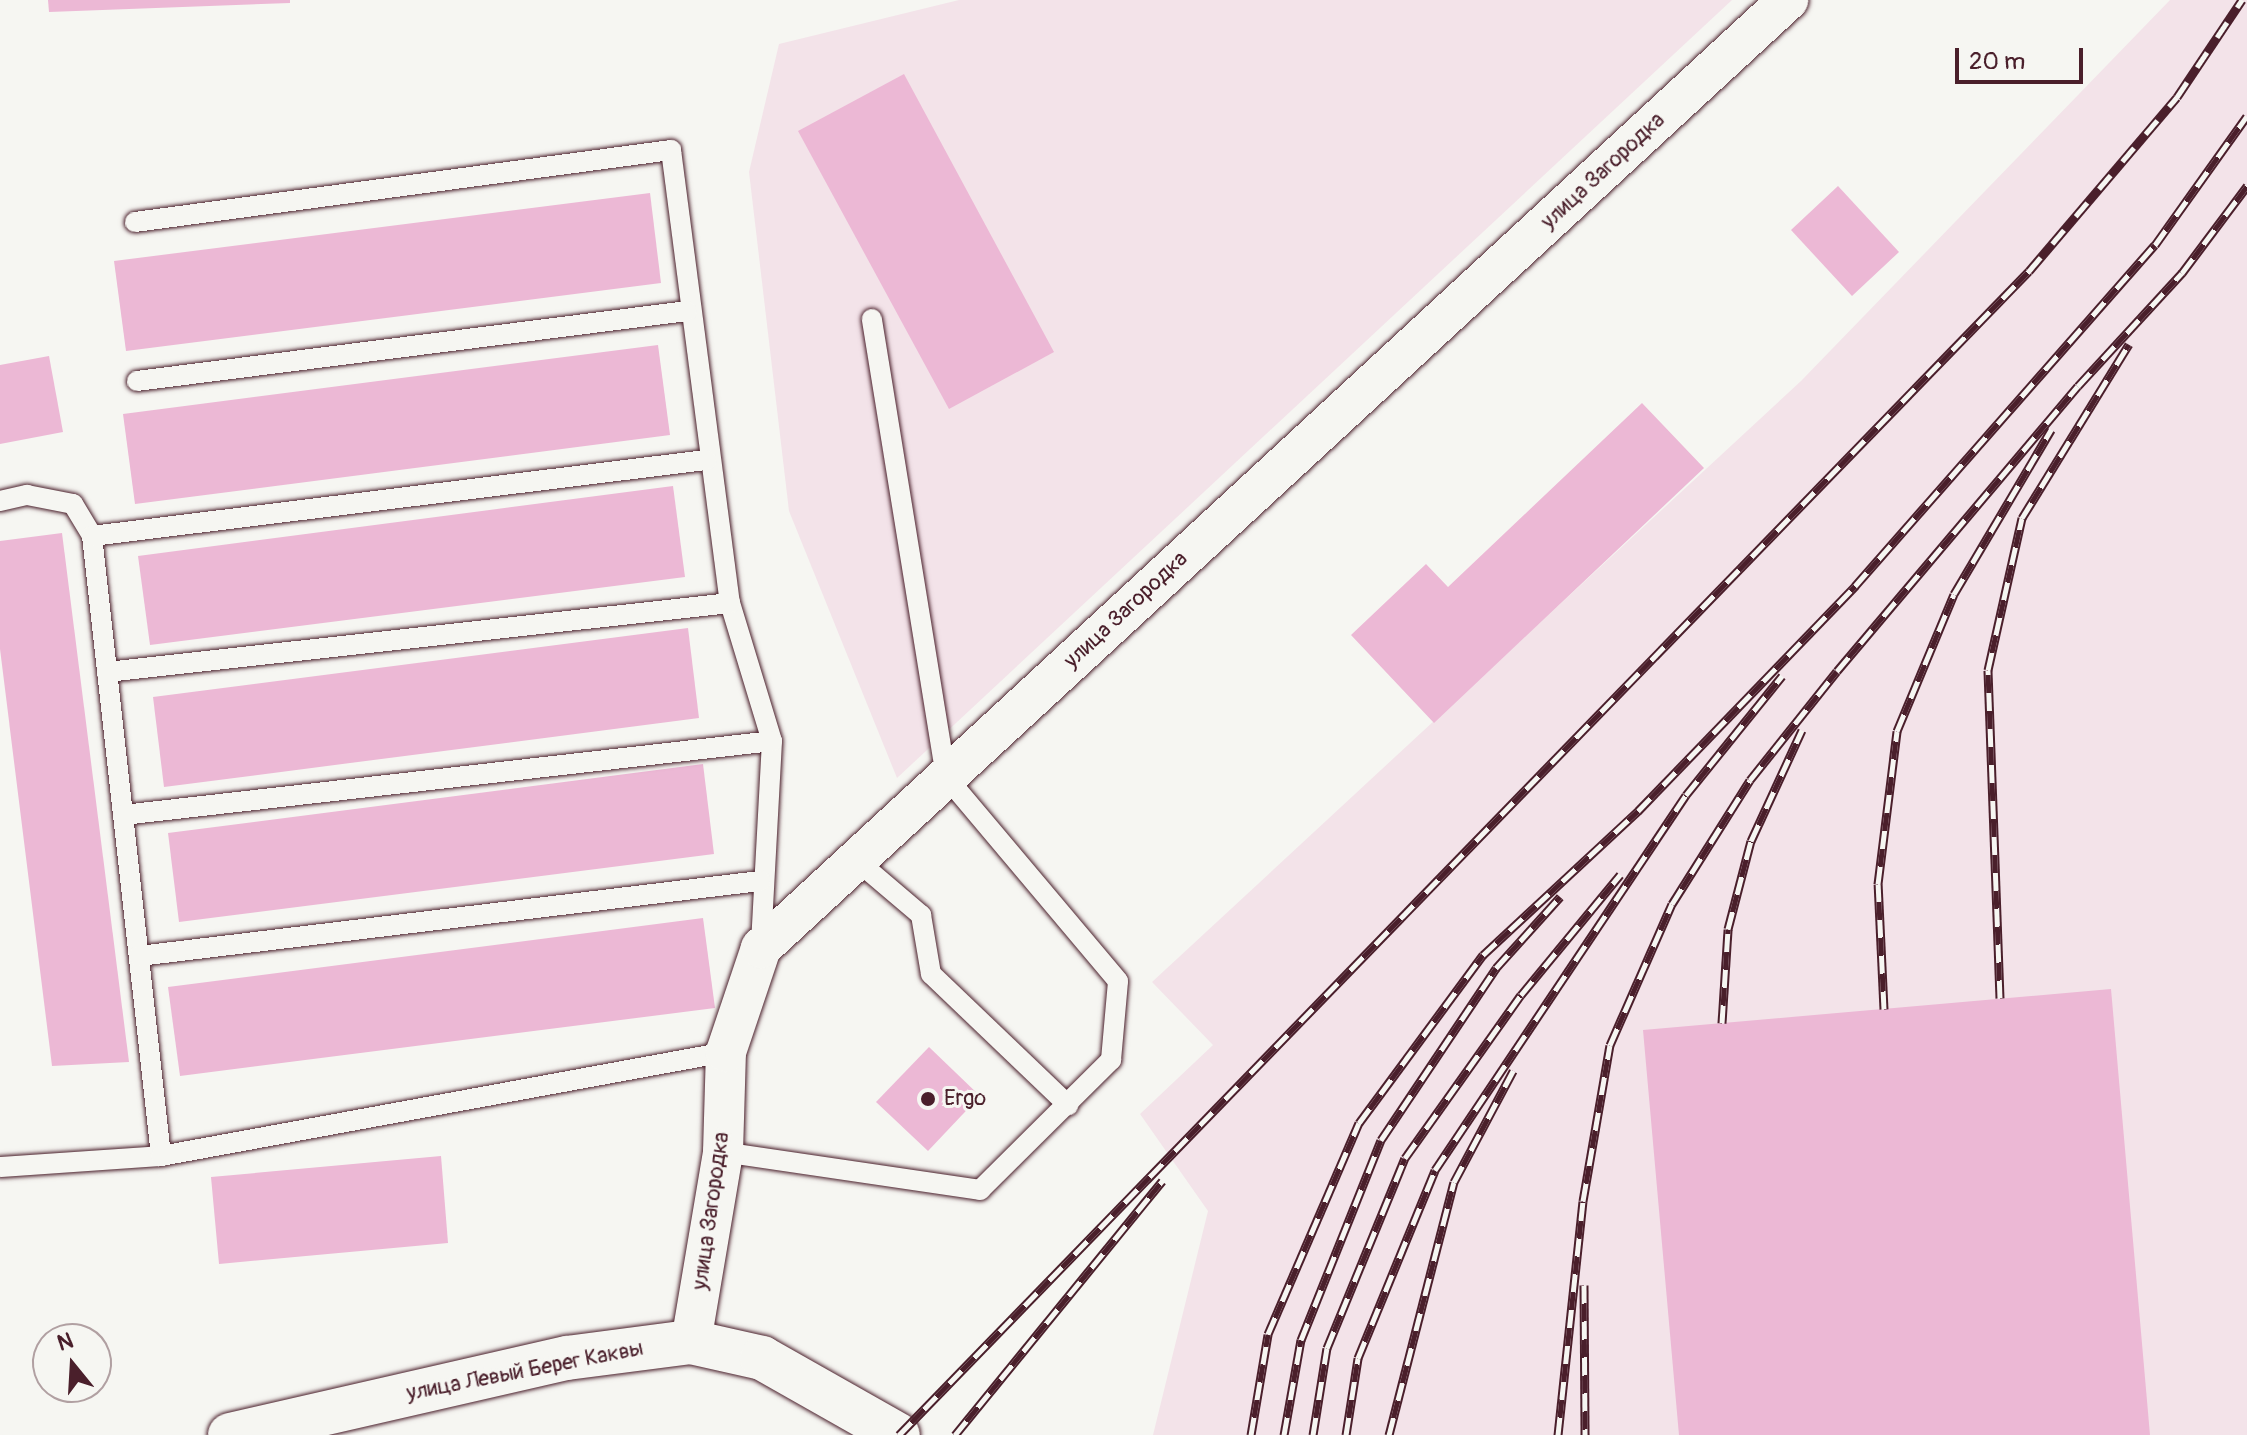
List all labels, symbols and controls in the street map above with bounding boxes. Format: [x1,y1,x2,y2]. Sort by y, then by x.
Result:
scale bar [1959,32,2087,82]
text: 20 m [1969,47,2025,76]
street label: улица Загородка [1536,107,1670,235]
street label: улица Загородка [1059,546,1193,674]
place label: Ergo [944,1086,986,1112]
marker: Ergo [919,1090,937,1108]
street label: улица Загородка [687,1130,735,1292]
north arrow [32,1323,112,1403]
text: N [54,1326,77,1358]
street label: улица Левый Берег Каквы [404,1335,646,1407]

